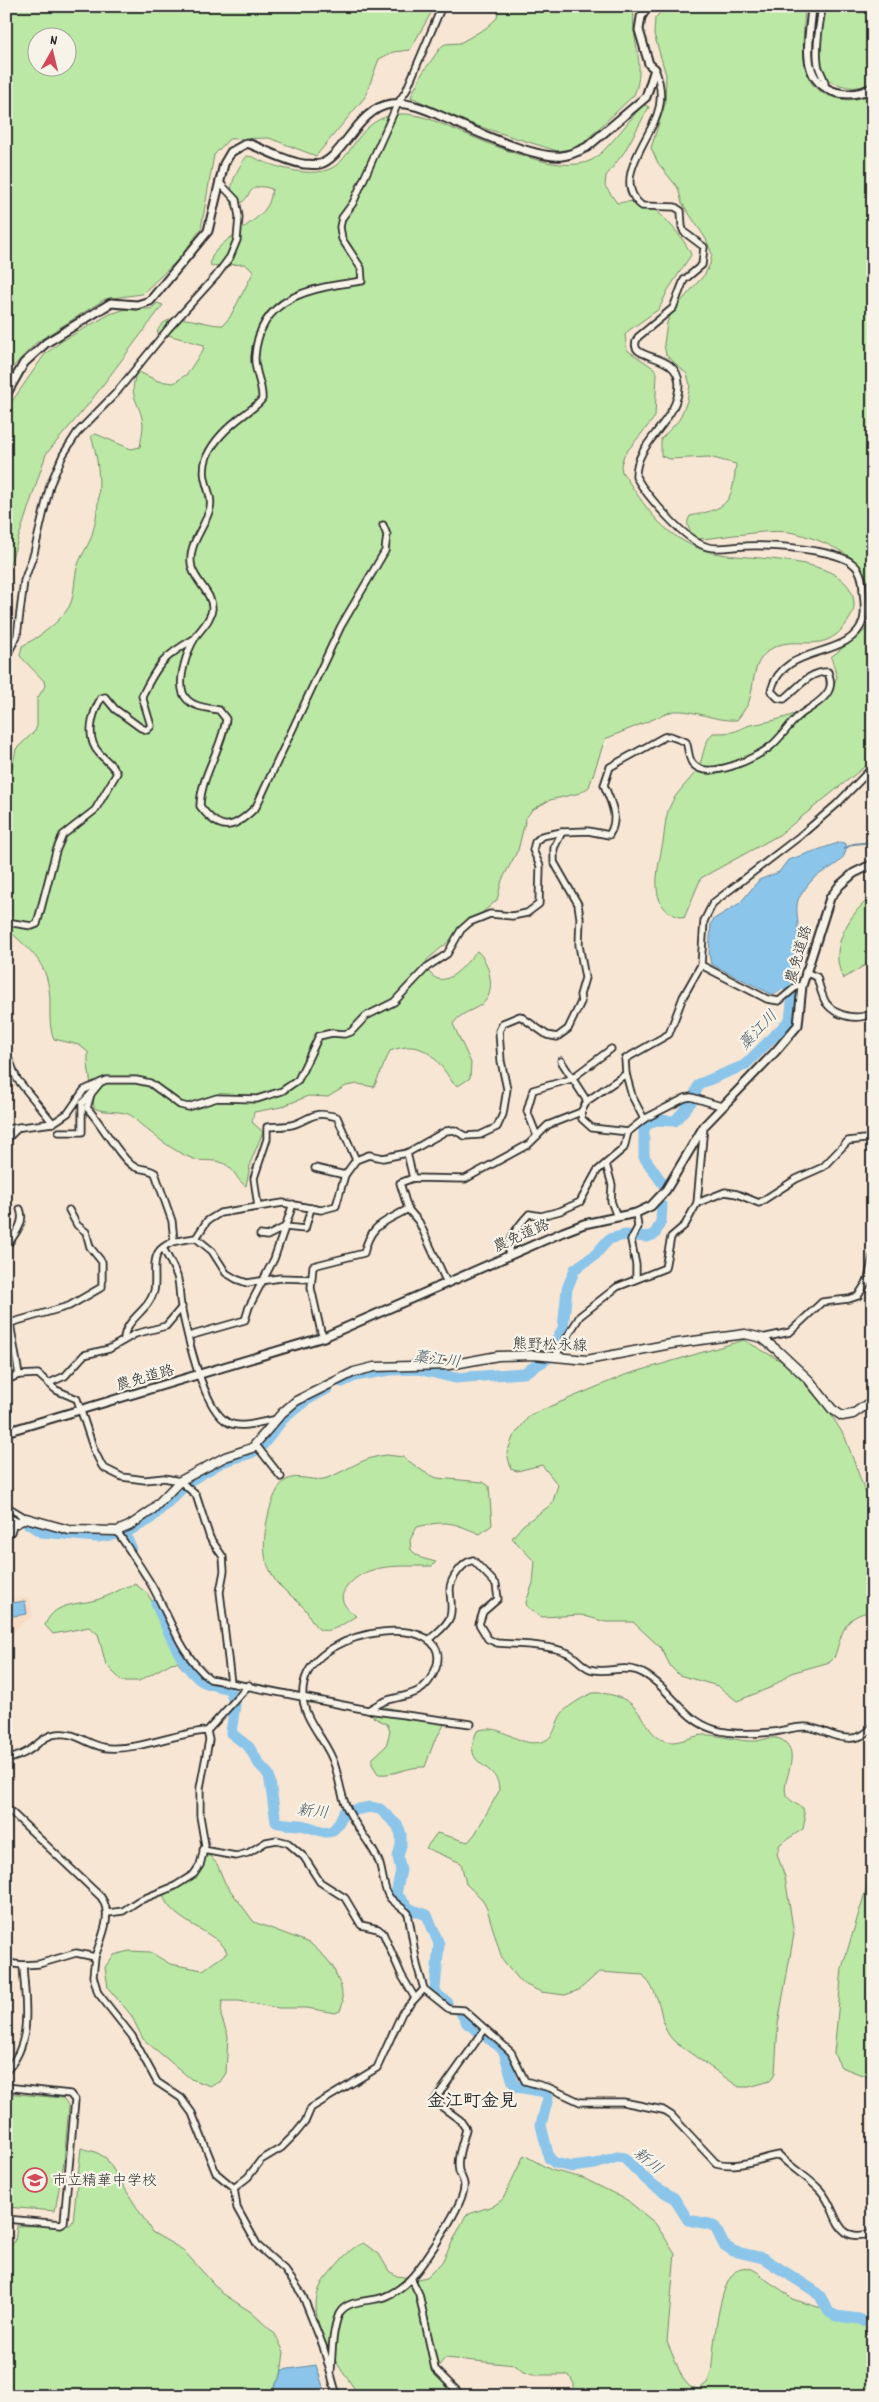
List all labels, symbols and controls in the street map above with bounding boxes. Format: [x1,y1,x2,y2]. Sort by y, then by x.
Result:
north arrow [28,28,78,78]
text: N [49,31,58,52]
street label: 農免道路 [781,923,819,986]
water label: 藁江川 [734,1005,784,1056]
street label: 農免道路 [490,1215,554,1259]
street label: 熊野松永線 [512,1334,588,1358]
water label: 藁江川 [411,1346,462,1375]
street label: 農免道路 [114,1360,177,1398]
water label: 新川 [296,1799,330,1826]
district label: 金江町金見 [427,2090,517,2115]
water label: 新川 [628,2143,667,2181]
school or university icon: 市立精華中学校 [22,2167,48,2193]
place label: 市立精華中学校 [52,2171,157,2193]

